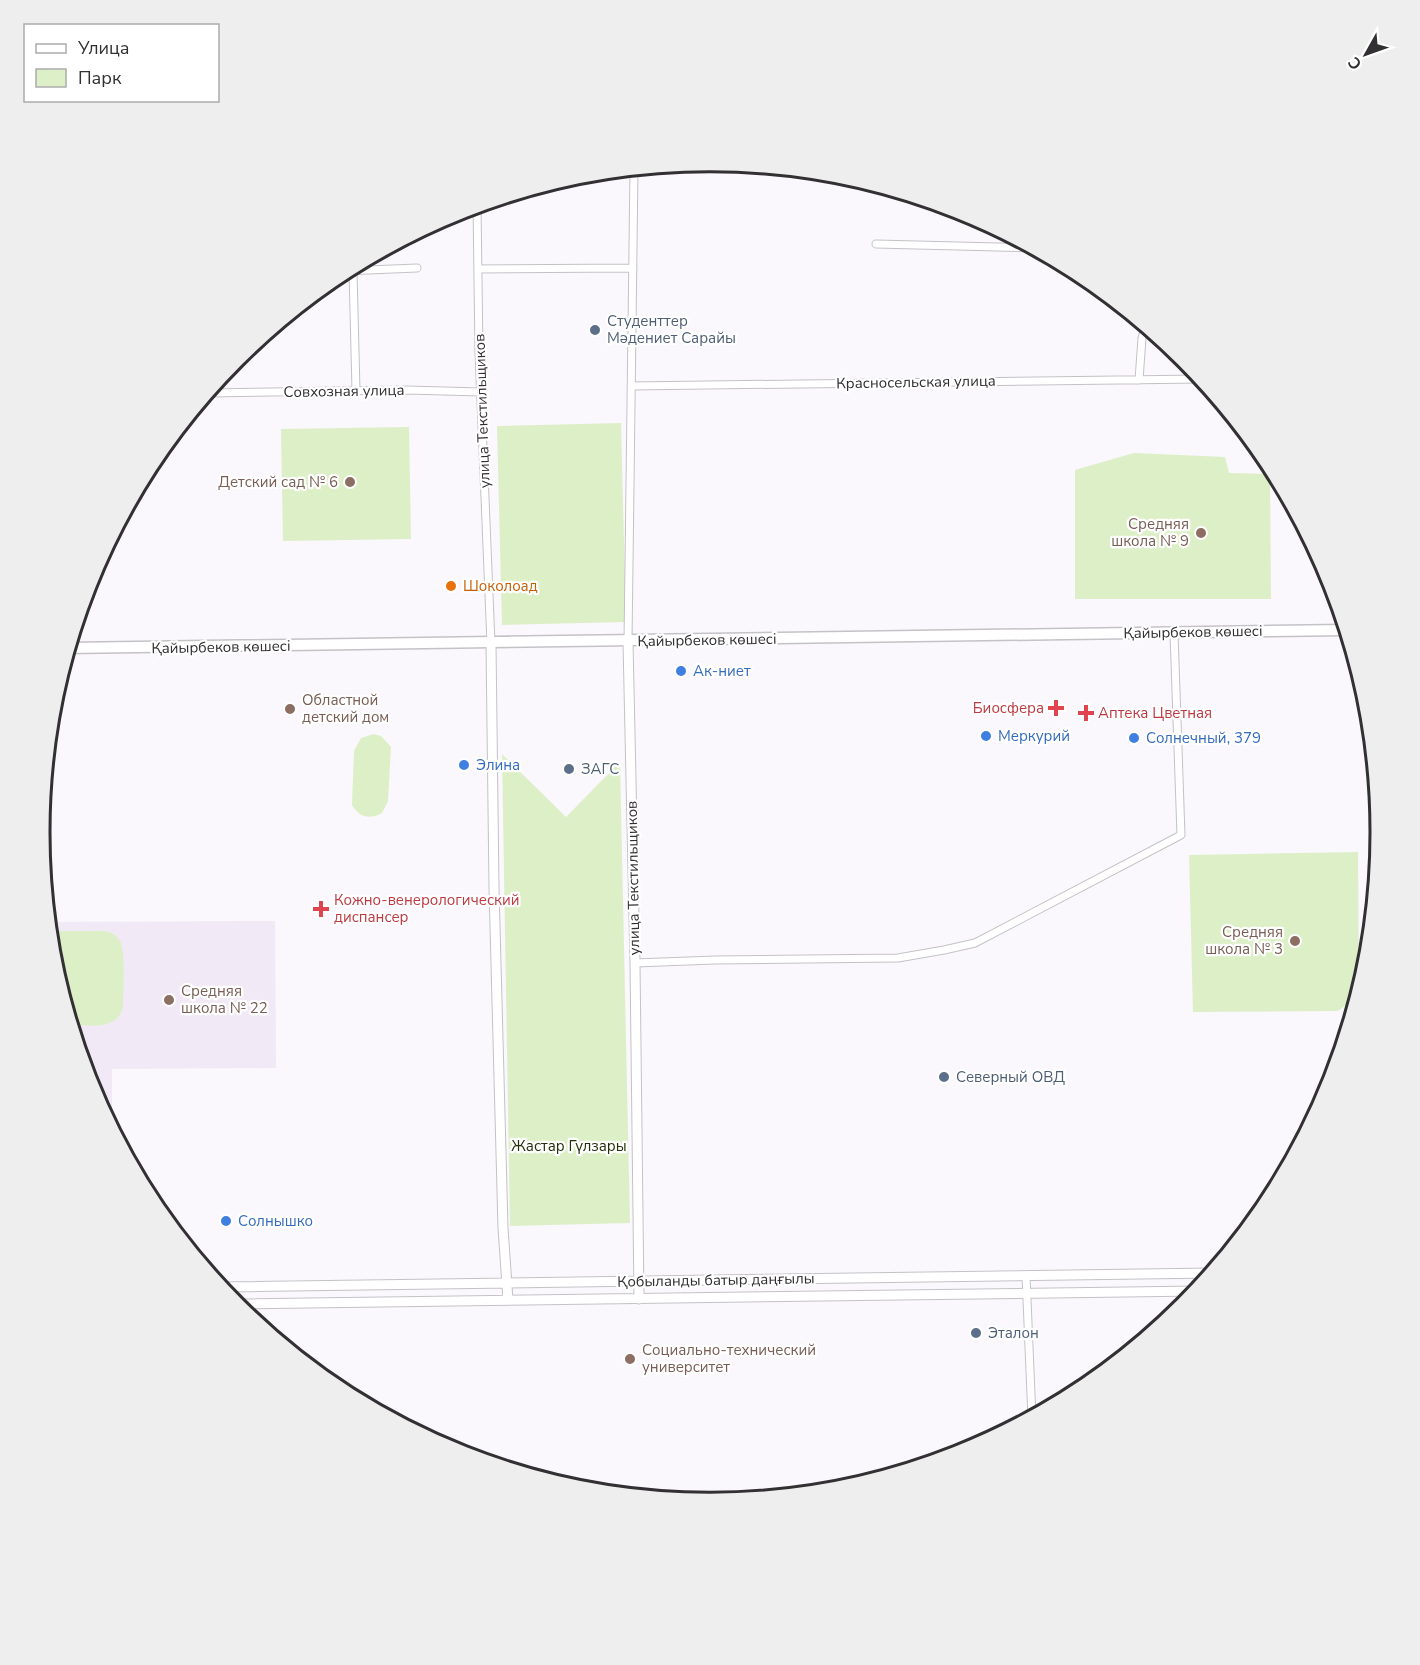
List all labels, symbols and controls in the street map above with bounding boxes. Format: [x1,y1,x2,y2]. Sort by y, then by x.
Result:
legend [24,24,219,102]
north arrow [1336,24,1396,84]
text: Улица [77,36,129,60]
text: С [1343,52,1367,74]
text: Парк [78,66,122,90]
place label: Студенттер Мәдениет Сарайы [607,311,736,348]
marker: Студенттер Мәдениет Сарайы [588,323,602,337]
street label: улица Текстильщиков [469,333,495,489]
street label: Красносельская улица [836,371,996,393]
street label: Совхозная улица [283,380,405,402]
place label: Детский сад № 6 [218,472,338,492]
marker: Детский сад № 6 [343,475,357,489]
place label: Средняя школа № 9 [1111,514,1189,551]
marker: Средняя школа № 9 [1194,526,1208,540]
place label: Шоколоад [463,576,538,596]
marker: Шоколоад [444,579,458,593]
street label: Қайырбеков көшесі [1123,621,1263,643]
street label: Қайырбеков көшесі [637,629,777,651]
street label: Қайырбеков көшесі [151,636,291,658]
place label: Ак-ниет [693,661,751,681]
marker: Ак-ниет [674,664,688,678]
place label: Областной детский дом [302,690,389,727]
place label: Биосфера [973,698,1044,718]
marker: Биосфера [1049,701,1063,715]
marker: Областной детский дом [283,702,297,716]
place label: Аптека Цветная [1098,703,1212,723]
marker: Аптека Цветная [1079,706,1093,720]
place label: Меркурий [998,726,1070,746]
place label: Солнечный, 379 [1146,728,1261,748]
marker: Меркурий [979,729,993,743]
marker: Солнечный, 379 [1127,731,1141,745]
place label: Элина [476,755,520,775]
marker: Элина [457,758,471,772]
place label: ЗАГС [581,759,619,779]
marker: ЗАГС [562,762,576,776]
street label: улица Текстильщиков [622,801,644,955]
place label: Кожно-венерологический диспансер [334,890,519,927]
marker: Кожно-венерологический диспансер [312,900,330,918]
place label: Средняя школа № 3 [1205,922,1283,959]
marker: Средняя школа № 3 [1288,934,1302,948]
place label: Средняя школа № 22 [181,981,268,1018]
marker: Средняя школа № 22 [162,993,176,1007]
place label: Северный ОВД [956,1067,1065,1087]
marker: Северный ОВД [937,1070,951,1084]
park label: Жастар Гүлзары [511,1136,627,1156]
place label: Солнышко [238,1211,313,1231]
marker: Солнышко [219,1214,233,1228]
street label: Қобыланды батыр даңғылы [617,1268,815,1292]
place label: Эталон [988,1323,1039,1343]
marker: Эталон [969,1326,983,1340]
place label: Социально-технический университет [642,1340,816,1377]
marker: Социально-технический университет [623,1352,637,1366]

